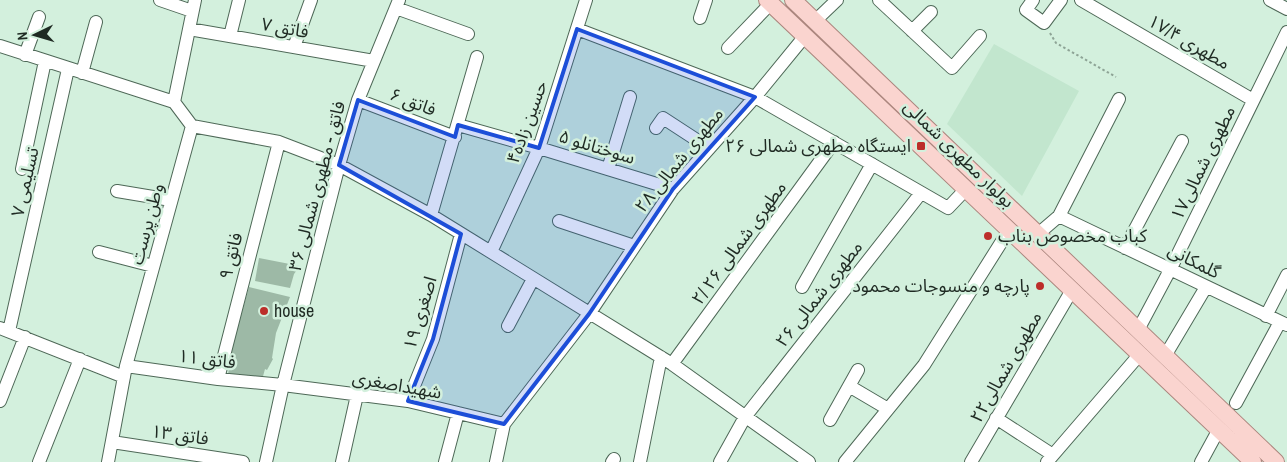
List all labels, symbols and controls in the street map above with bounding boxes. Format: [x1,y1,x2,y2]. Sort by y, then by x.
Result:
street label: مطهری ۱۷/۴ [1143,8,1235,75]
north arrow [10,10,60,60]
street label: فاتق ۷ [259,11,311,44]
text: N [13,31,31,41]
street label: حسین زاده۴ [500,77,553,167]
street label: فاتق ۶ [386,81,440,122]
street label: بولوار مطهری شمالی [898,94,1020,213]
street label: فاتق - مطهری شمالی ۳۶ [282,98,351,274]
street label: مطهری شمالی۱۷ [1164,101,1241,224]
street label: مطهری شمالی ۲۸ [628,102,729,218]
street label: سوختانلو ۵ [556,123,638,170]
place label: ایستگاه مطهری شمالی ۲۶ [725,133,911,158]
marker: ایستگاه مطهری شمالی ۲۶ [915,140,927,152]
street label: تسلیمی ۷ [4,145,45,219]
street label: مطهری شمالی ۲۶ /۲ [685,176,792,310]
street label: وطن پرست [124,180,169,267]
place label: كباب مخصوص بناب [998,223,1148,248]
street label: فاتق ۹ [213,230,248,282]
marker: كباب مخصوص بناب [982,230,994,242]
street label: مطهری شمالی ۲۶ [769,235,868,352]
street label: گلمکانی [1164,237,1225,285]
street label: اصغری ۱۹ [397,273,443,353]
place label: پارچه و منسوجات محمود [852,273,1030,298]
marker: پارچه و منسوجات محمود [1034,280,1046,292]
place label: house [274,298,314,323]
marker: house [258,305,270,317]
street label: مطهری شمالی۲۲ [964,307,1048,427]
street label: فاتق ۱۱ [177,343,237,374]
street label: شهیداصغری [350,364,444,405]
street label: فاتق ۱۳ [150,418,210,451]

